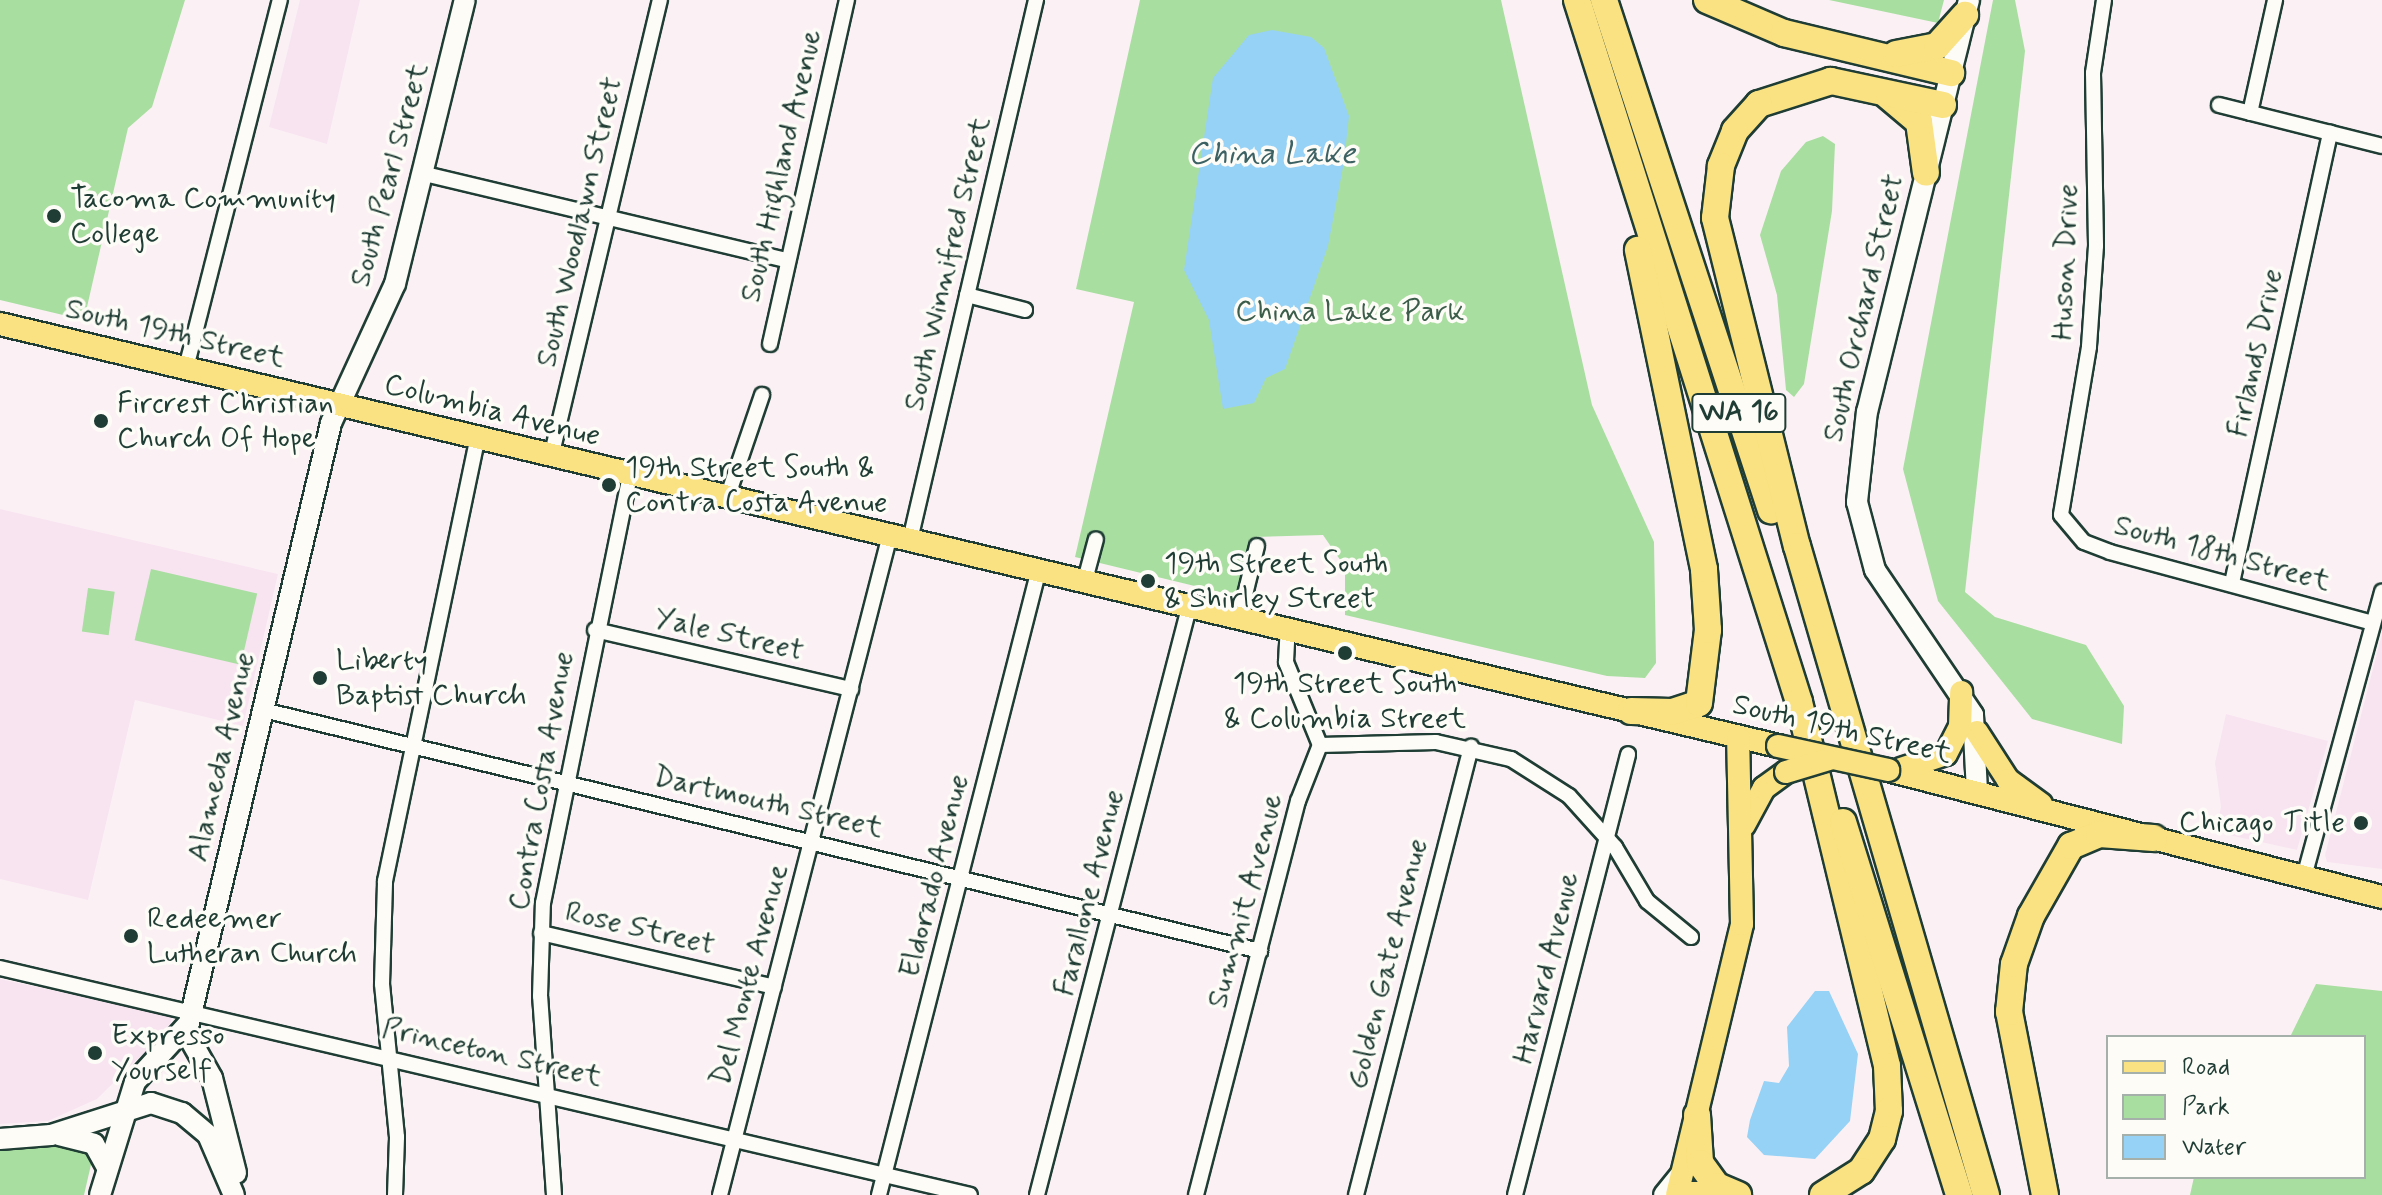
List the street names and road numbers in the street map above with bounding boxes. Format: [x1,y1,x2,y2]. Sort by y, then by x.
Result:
street label: South Highland Avenue [733,24,831,308]
street label: South Pearl Street [343,59,437,291]
street label: South Woodlawn Street [529,74,631,370]
street label: South Winnifred Street [897,113,999,415]
street label: South Orchard Street [1816,171,1912,445]
street label: Huson Drive [2045,183,2087,341]
street label: Firlands Drive [2221,265,2291,441]
street label: South 19th Street [62,291,288,377]
street label: Columbia Avenue [378,366,606,456]
road number: WA 16 [1691,389,1787,437]
street label: South 18th Street [2110,508,2334,600]
street label: Yale Street [652,601,806,669]
street label: Contra Costa Avenue [501,644,583,918]
street label: Alameda Avenue [180,647,264,867]
street label: South 19th Street [1729,687,1955,773]
street label: Dartmouth Street [650,759,886,847]
street label: Eldorado Avenue [892,769,978,983]
street label: Farallone Avenue [1047,784,1133,1002]
street label: Summit Avenue [1200,791,1292,1011]
street label: Golden Gate Avenue [1340,837,1436,1091]
street label: Del Monte Avenue [702,857,798,1093]
street label: Harvard Avenue [1505,865,1589,1071]
street label: Rose Street [562,894,718,964]
street label: Princeton Street [379,1010,605,1096]

